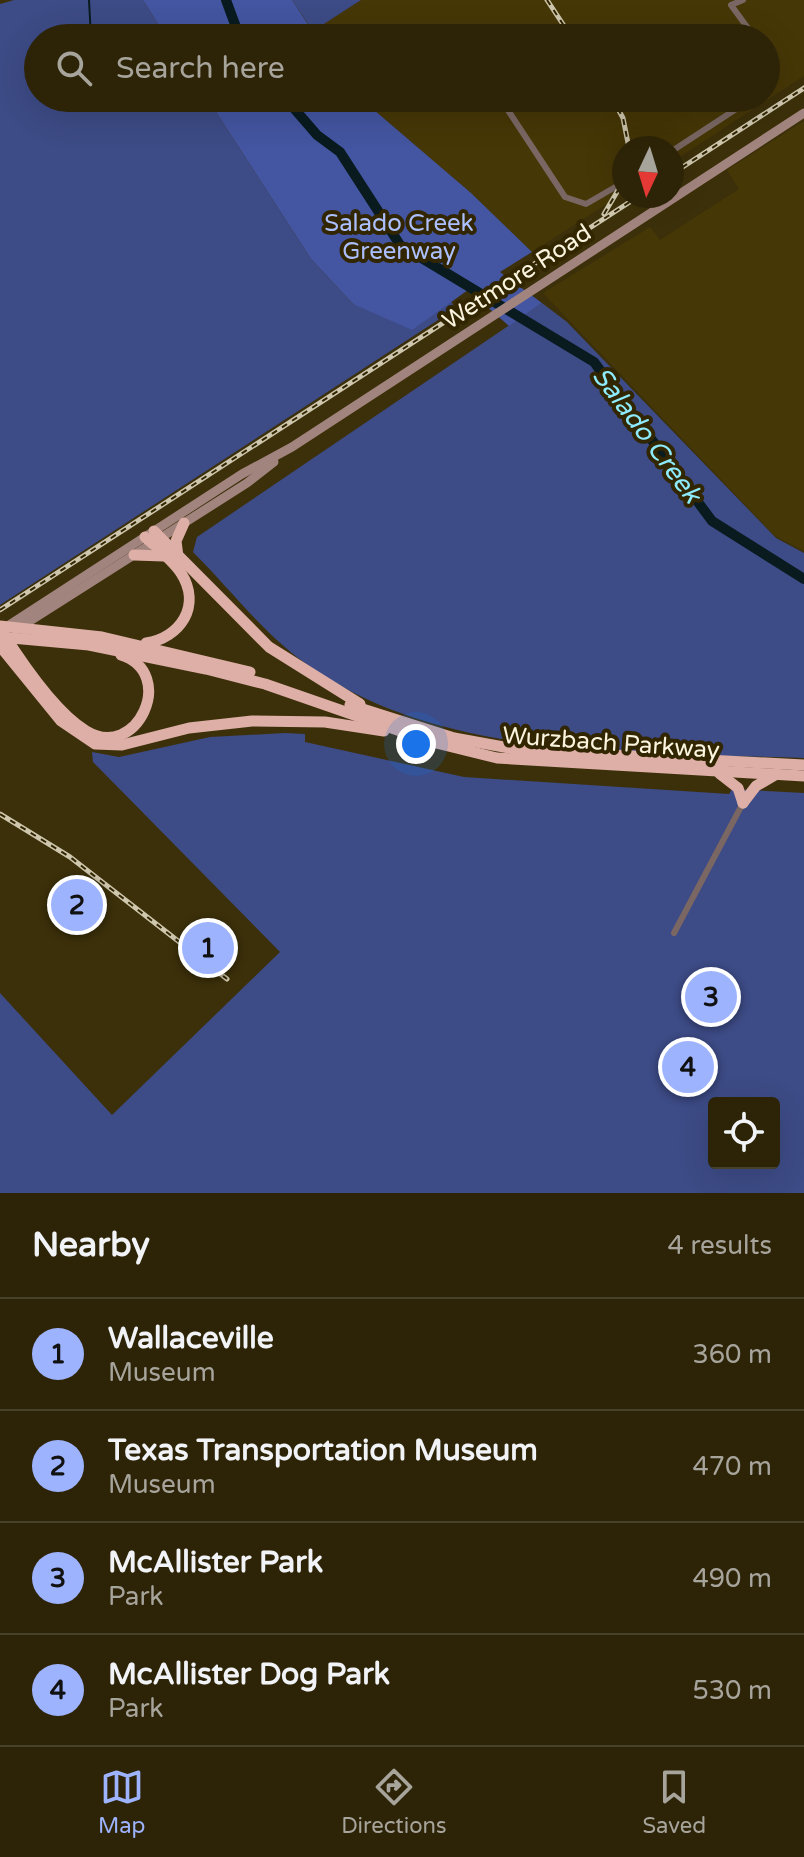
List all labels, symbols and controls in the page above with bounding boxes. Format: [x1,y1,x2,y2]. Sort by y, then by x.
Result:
search box [24,24,780,112]
icon: search [52,46,96,90]
text: Search here [116,50,285,87]
north arrow [612,136,684,208]
park label: Salado Creek Greenway [324,209,474,266]
street label: Wetmore Road [437,218,597,336]
water label: Salado Creek [586,361,709,510]
street label: Wurzbach Parkway [501,721,721,765]
your location [396,724,436,764]
pin: 2 [51,875,103,935]
pin: 1 [182,918,234,978]
pin: 3 [685,967,737,1027]
pin: 4 [662,1037,714,1097]
map controls [708,1097,780,1169]
button: locate [708,1097,780,1169]
text: Nearby [32,1225,150,1266]
text: 4 results [667,1230,772,1261]
text: Wallaceville [108,1320,274,1357]
text: 1 [50,1339,66,1370]
text: 360 m [692,1339,772,1370]
text: Museum [108,1357,216,1388]
text: Texas Transportation Museum [108,1432,538,1469]
text: 2 [50,1451,66,1482]
text: 470 m [692,1451,772,1482]
text: Museum [108,1469,216,1500]
text: McAllister Park [108,1544,323,1581]
text: 3 [50,1563,66,1594]
text: 490 m [692,1563,772,1594]
text: Park [108,1581,164,1612]
text: McAllister Dog Park [108,1656,390,1693]
text: 4 [50,1675,66,1706]
text: 530 m [692,1675,772,1706]
text: Park [108,1693,164,1724]
tab: Map [98,1765,145,1839]
tab: Directions [341,1765,447,1839]
tab: Saved [642,1765,706,1839]

